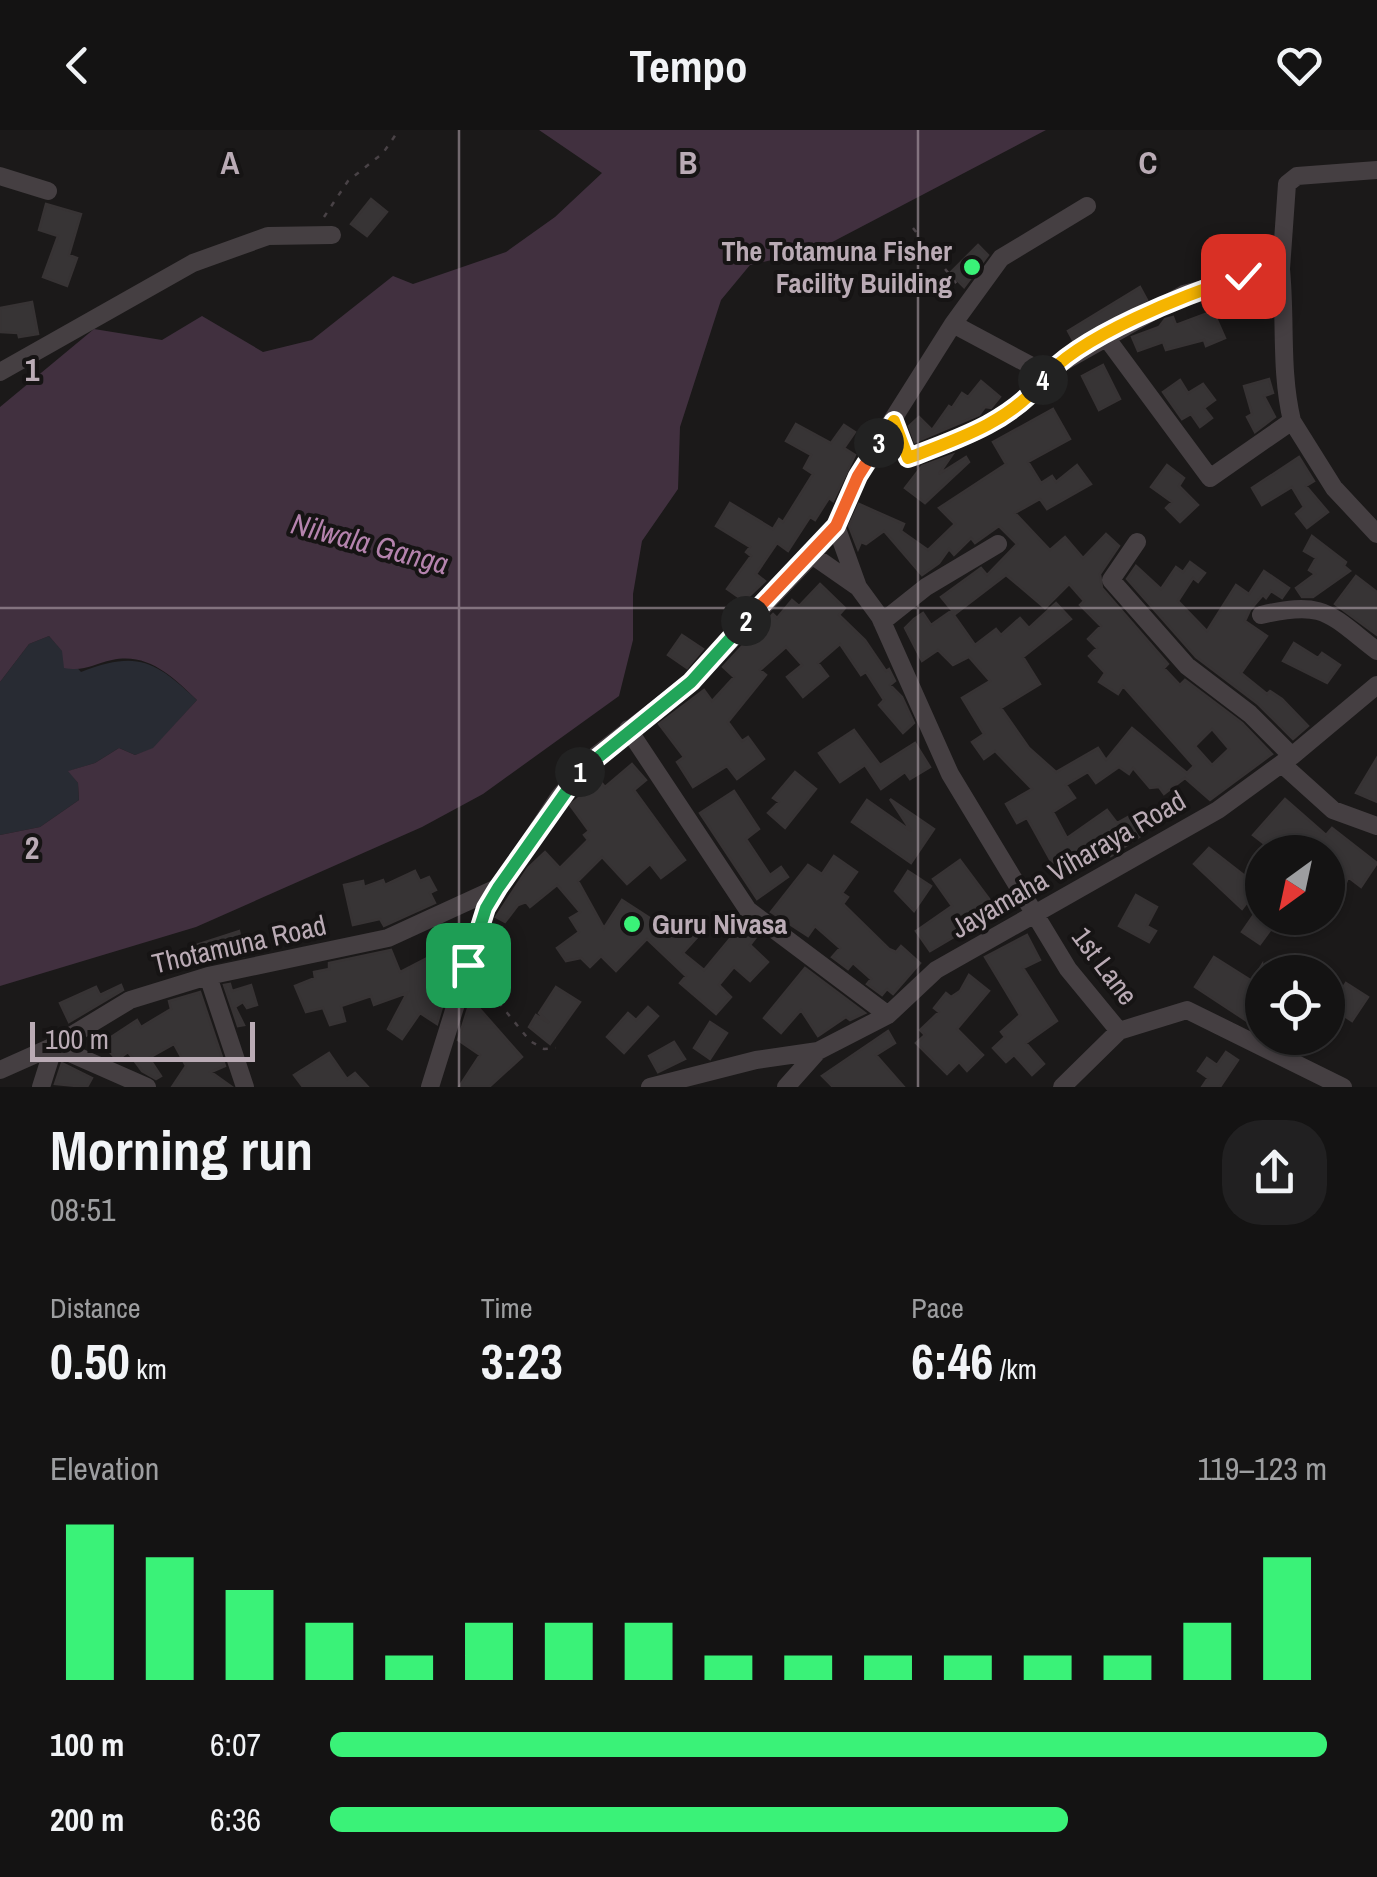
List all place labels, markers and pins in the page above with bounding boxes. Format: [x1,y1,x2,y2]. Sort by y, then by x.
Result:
place label: The Totamuna Fisher Facility Building [721,232,952,302]
pin [1201,234,1286,319]
marker: The Totamuna Fisher Facility Building [961,256,983,278]
pin: 4 [1018,355,1068,405]
pin: 3 [854,418,904,468]
pin: 2 [721,596,771,646]
pin: 1 [555,747,605,797]
place label: Guru Nivasa [652,905,788,943]
marker: Guru Nivasa [621,913,643,935]
pin [426,923,511,1008]

